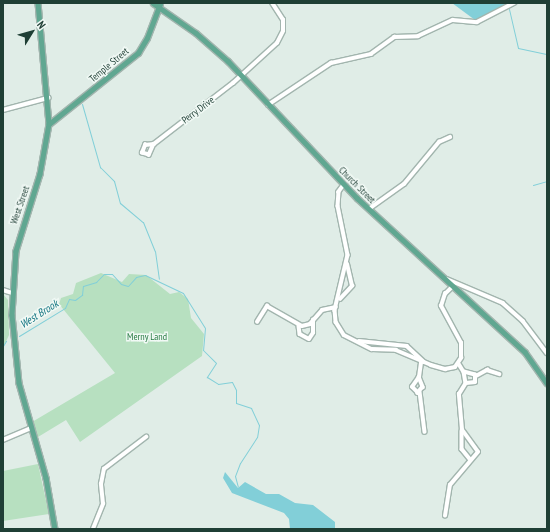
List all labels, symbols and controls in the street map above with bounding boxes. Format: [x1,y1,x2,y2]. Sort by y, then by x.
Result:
north arrow [12,12,52,52]
text: N [34,18,49,31]
street label: Temple Street [87,45,131,85]
street label: Perry Drive [179,94,217,126]
street label: Church Street [336,164,378,206]
street label: West Street [8,184,32,226]
water label: West Brook [17,297,61,331]
park label: Merny Land [127,331,167,343]

